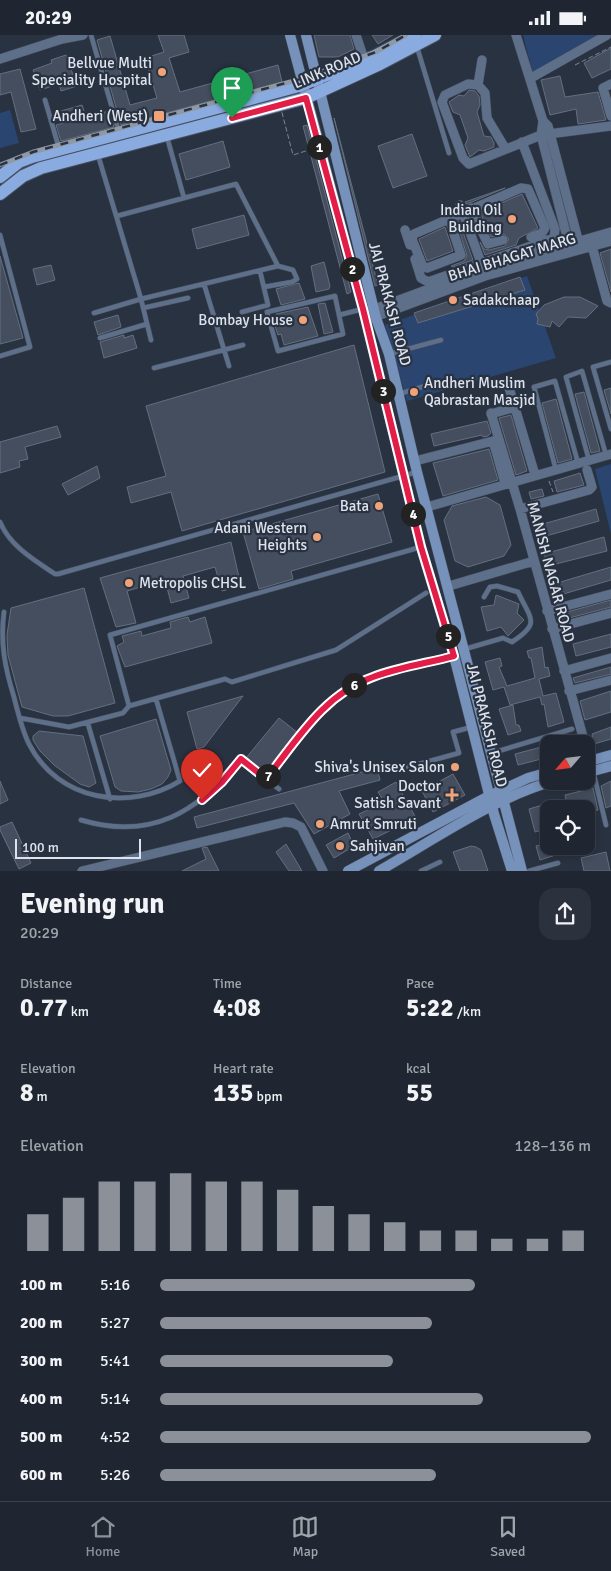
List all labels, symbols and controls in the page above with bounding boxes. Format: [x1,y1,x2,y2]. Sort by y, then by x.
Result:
text: 20:29 [25,6,72,30]
street label: LINK ROAD [290,48,364,92]
place label: Bellvue Multi Speciality Hospital [32,54,152,89]
marker: Bellvue Multi Speciality Hospital [156,66,168,78]
pin [211,67,253,118]
icon: arrive [218,74,246,102]
place label: Andheri (West) [52,107,148,125]
marker: Andheri (West) [152,109,166,123]
pin: 1 [306,135,332,159]
text: 1 [316,139,323,156]
place label: Indian Oil Building [440,201,502,236]
marker: Indian Oil Building [506,213,518,225]
street label: BHAI BHAGAT MARG [446,229,578,285]
street label: JAI PRAKASH ROAD [365,240,415,368]
pin: 2 [340,257,364,281]
text: 2 [349,261,356,278]
place label: Sadakchaap [463,291,540,309]
marker: Sadakchaap [447,294,459,306]
place label: Bombay House [198,311,293,329]
marker: Bombay House [297,314,309,326]
place label: Andheri Muslim Qabrastan Masjid [424,374,536,409]
pin: 3 [370,379,396,403]
text: 3 [380,383,387,400]
marker: Andheri Muslim Qabrastan Masjid [408,386,420,398]
place label: Bata [340,497,369,515]
marker: Bata [373,500,385,512]
street label: MANISH NAGAR ROAD [524,500,578,644]
pin: 4 [400,501,426,527]
text: 4 [410,506,417,523]
place label: Adani Western Heights [214,519,307,554]
marker: Adani Western Heights [311,531,323,543]
place label: Metropolis CHSL [139,574,246,592]
marker: Metropolis CHSL [123,577,135,589]
pin: 5 [436,623,460,649]
text: 5 [445,628,452,645]
street label: JAI PRAKASH ROAD [463,661,511,789]
pin: 6 [342,673,366,697]
text: 6 [351,677,358,694]
north arrow [540,735,595,790]
map controls [540,735,595,855]
pin [181,749,223,800]
icon: check [188,756,216,784]
place label: Shiva's Unisex Salon [314,758,445,776]
marker: Shiva's Unisex Salon [449,761,461,773]
pin: 7 [256,763,280,789]
text: 7 [265,768,272,785]
place label: Doctor Satish Savant [354,777,441,812]
marker: Doctor Satish Savant [445,788,459,802]
button: locate [540,800,595,855]
place label: Amrut Smruti [330,815,417,833]
marker: Amrut Smruti [314,818,326,830]
scale bar [15,836,141,859]
place label: Sahjivan [350,837,405,855]
text: 100 m [22,839,59,856]
marker: Sahjivan [334,840,346,852]
text: Evening run [20,887,165,921]
button: share [539,888,591,940]
text: 20:29 [20,923,59,943]
text: Distance [20,975,72,992]
text: Time [213,975,242,992]
text: Pace [406,975,434,992]
text: 0.77 [20,992,68,1023]
text: 4:08 [213,992,261,1023]
text: 5:22 [406,992,454,1023]
text: km [68,1003,89,1020]
text: /km [454,1003,481,1020]
text: Elevation [20,1060,76,1077]
text: Heart rate [213,1060,274,1077]
text: kcal [406,1060,431,1077]
text: 8 [20,1077,34,1108]
text: 135 [213,1077,254,1108]
text: 55 [406,1077,433,1108]
text: m [34,1088,48,1105]
text: bpm [254,1088,283,1105]
text: Elevation [20,1136,84,1156]
text: 128–136 m [514,1136,591,1156]
text: 100 m [20,1275,62,1295]
text: 5:16 [100,1275,130,1295]
text: 200 m [20,1313,62,1333]
text: 5:27 [100,1313,130,1333]
text: 300 m [20,1351,62,1371]
text: 5:41 [100,1351,130,1371]
text: 400 m [20,1389,62,1409]
text: 5:14 [100,1389,130,1409]
text: 500 m [20,1427,62,1447]
text: 4:52 [100,1427,130,1447]
text: 600 m [20,1465,62,1485]
text: 5:26 [100,1465,130,1485]
tab: Home [85,1513,120,1560]
tab: Map [291,1513,319,1560]
tab: Saved [490,1513,526,1560]

